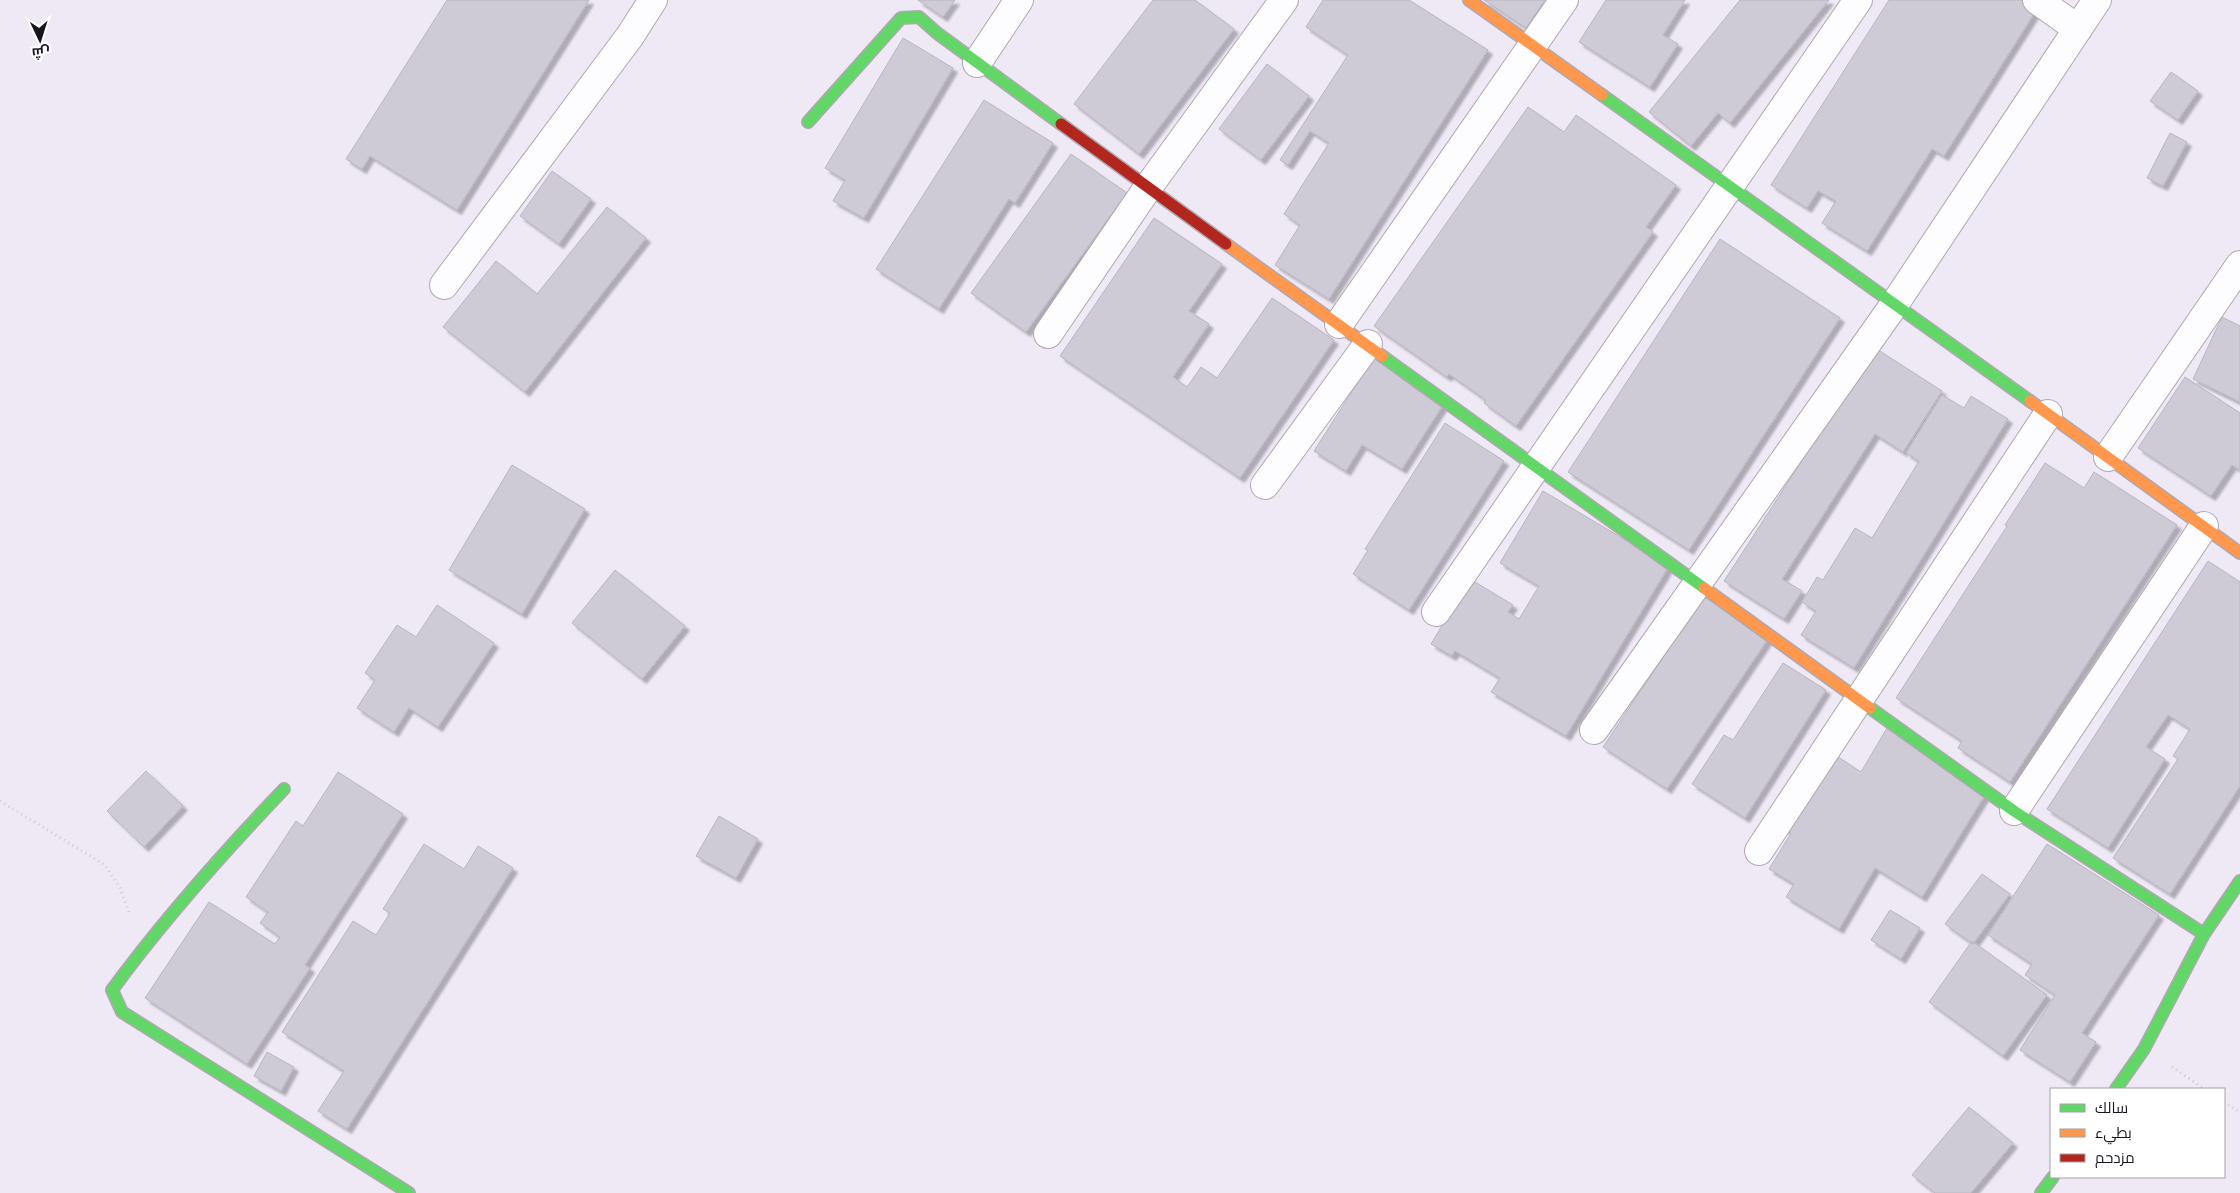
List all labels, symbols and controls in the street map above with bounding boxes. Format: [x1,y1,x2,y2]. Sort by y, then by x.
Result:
north arrow [15,15,65,65]
text: ش [31,43,50,63]
legend [2050,1088,2225,1178]
text: سالك [2095,1098,2128,1117]
text: بطيء [2095,1123,2132,1145]
text: مزدحم [2095,1148,2135,1168]

